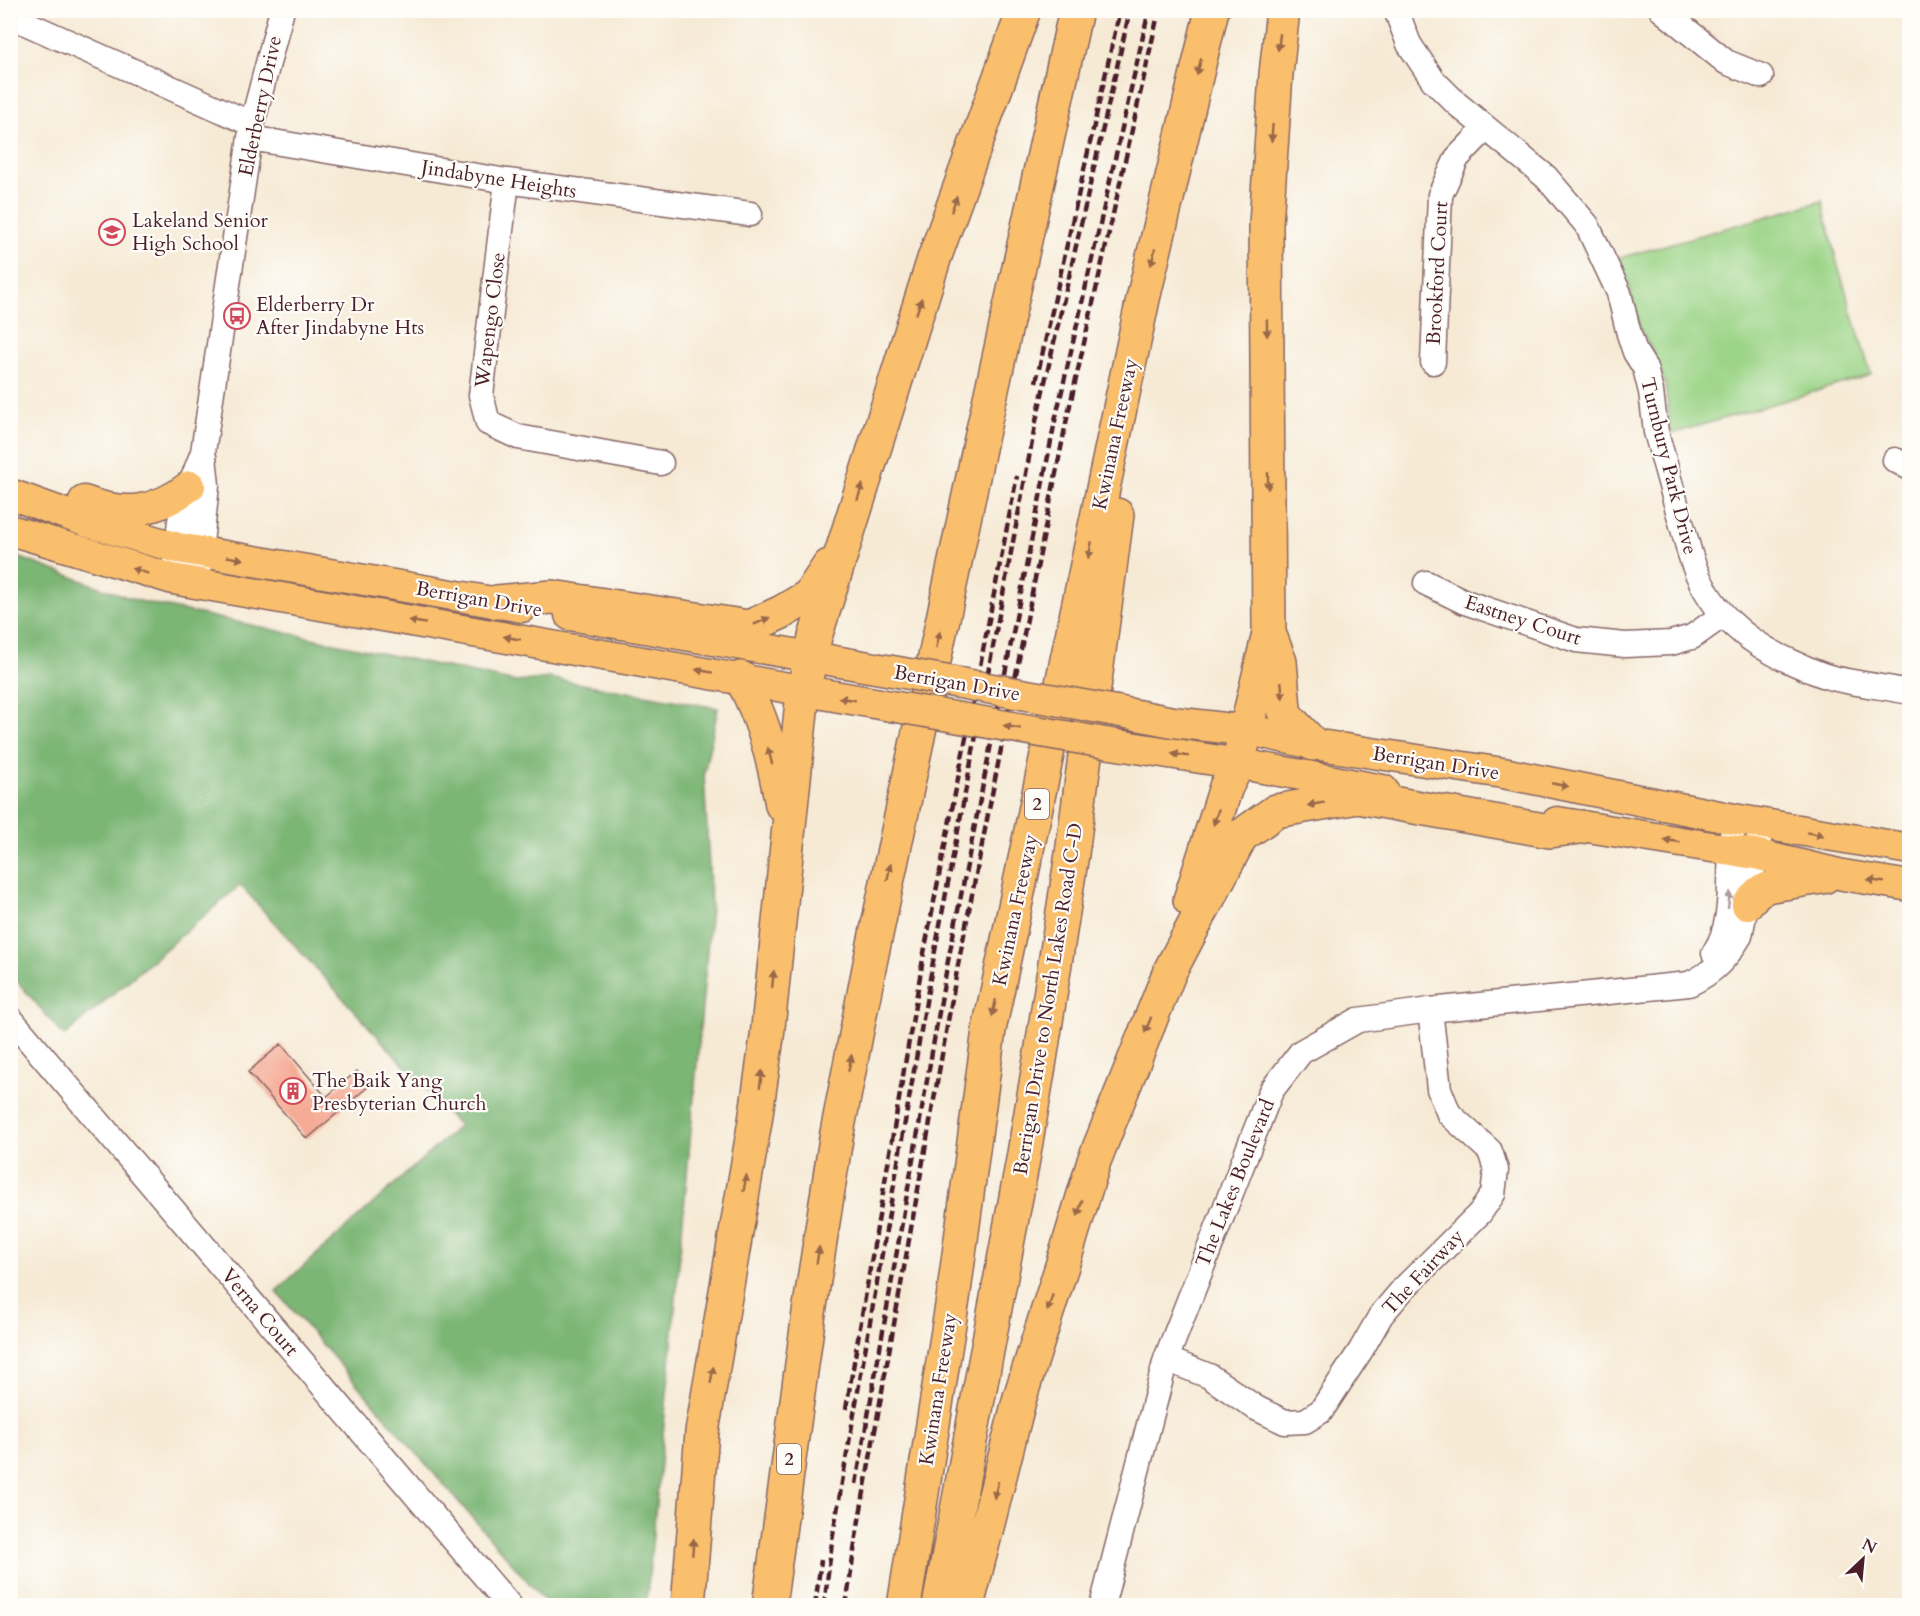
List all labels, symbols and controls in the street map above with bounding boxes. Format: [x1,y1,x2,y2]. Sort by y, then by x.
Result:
street label: Elderberry Drive [232,33,288,179]
one-way arrow [1275,33,1284,52]
one-way arrow [1193,58,1203,77]
one-way arrow [1267,123,1276,142]
street label: Jindabyne Heights [416,153,579,205]
one-way arrow [949,195,959,213]
street label: Brookford Court [1420,200,1454,346]
place label: Lakeland Senior High School [132,207,269,257]
school or university icon: Lakeland Senior High School [97,217,127,247]
one-way arrow [1148,248,1158,266]
street label: Wapengo Close [468,251,512,390]
place label: Elderberry Dr After Jindabyne Hts [256,291,424,341]
one-way arrow [915,297,924,315]
bus stop icon: Elderberry Dr After Jindabyne Hts [222,301,252,331]
one-way arrow [1262,318,1272,337]
street label: Kwinana Freeway [1086,355,1144,512]
street label: Turnbury Park Drive [1634,375,1704,557]
one-way arrow [1263,472,1273,491]
one-way arrow [856,483,865,501]
one-way arrow [1085,541,1094,560]
one-way arrow [226,553,245,562]
one-way arrow [131,565,149,575]
street label: Berrigan Drive [414,575,544,623]
street label: Eastney Court [1461,588,1585,652]
one-way arrow [753,616,771,626]
one-way arrow [408,617,427,626]
one-way arrow [934,630,943,649]
one-way arrow [503,634,522,643]
street label: Berrigan Drive [892,659,1022,707]
one-way arrow [695,667,714,676]
one-way arrow [1277,680,1287,699]
one-way arrow [837,694,856,703]
one-way arrow [1002,722,1021,731]
street label: Berrigan Drive [1371,740,1501,786]
one-way arrow [765,747,775,765]
one-way arrow [1171,750,1190,759]
one-way arrow [1551,781,1570,790]
road number: 2 [1025,789,1049,819]
one-way arrow [1307,800,1326,809]
one-way arrow [1211,808,1220,826]
street label: Berrigan Drive to North Lakes Road C-D [1007,821,1089,1177]
one-way arrow [1806,829,1825,838]
street label: Kwinana Freeway [986,831,1044,988]
one-way arrow [1662,837,1681,846]
one-way arrow [885,862,894,881]
one-way arrow [1867,876,1886,885]
one-way arrow [1724,890,1734,909]
one-way arrow [768,970,778,989]
one-way arrow [989,999,998,1018]
one-way arrow [1143,1017,1153,1035]
one-way arrow [846,1053,855,1072]
place label: The Baik Yang Presbyterian Church [312,1067,487,1117]
one-way arrow [757,1070,766,1089]
building icon: The Baik Yang Presbyterian Church [278,1076,308,1106]
street label: The Lakes Boulevard [1189,1095,1281,1271]
one-way arrow [741,1173,750,1192]
one-way arrow [1075,1199,1084,1217]
street label: The Fairway [1376,1223,1470,1321]
one-way arrow [813,1245,822,1264]
street label: Verna Court [215,1262,305,1362]
one-way arrow [1045,1294,1055,1312]
street label: Kwinana Freeway [913,1310,963,1467]
one-way arrow [708,1365,717,1384]
road number: 2 [777,1444,801,1474]
one-way arrow [991,1481,1001,1499]
north arrow [1833,1529,1893,1589]
text: N [1858,1533,1880,1559]
one-way arrow [688,1538,698,1557]

